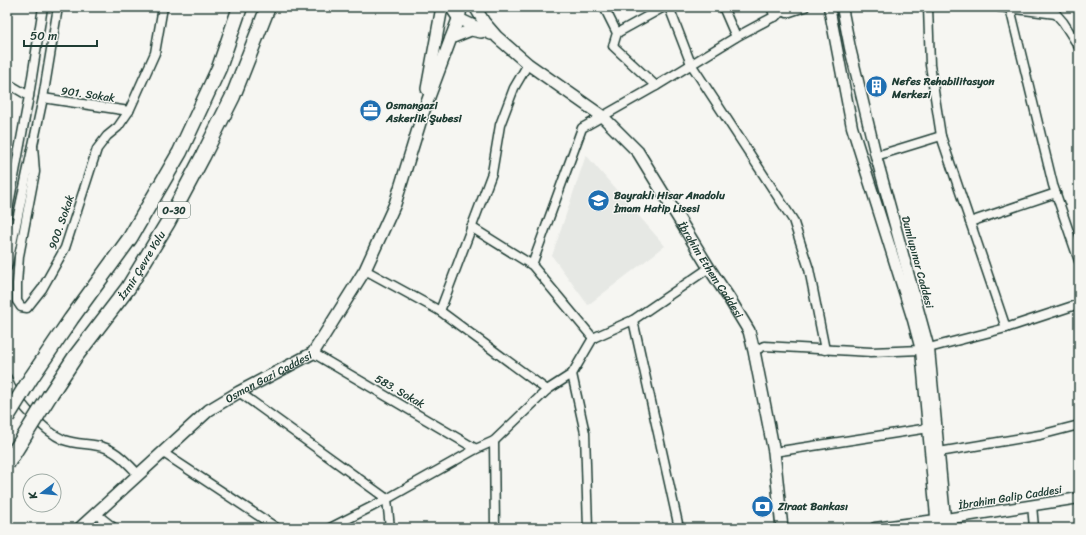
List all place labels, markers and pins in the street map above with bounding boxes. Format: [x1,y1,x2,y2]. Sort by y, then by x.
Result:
place label: Nefes Rehabilitasyon Merkezi [891,72,995,104]
building icon: Nefes Rehabilitasyon Merkezi [864,74,890,100]
place label: Osmangazi Askerlik Şubesi [385,96,463,128]
office icon: Osmangazi Askerlik Şubesi [357,98,383,124]
place label: Bayraklı Hisar Anadolu İmam Hatip Lisesi [613,186,726,218]
school or university icon: Bayraklı Hisar Anadolu İmam Hatip Lisesi [585,188,611,214]
bank icon: Ziraat Bankası [750,493,776,519]
place label: Ziraat Bankası [777,497,848,516]

